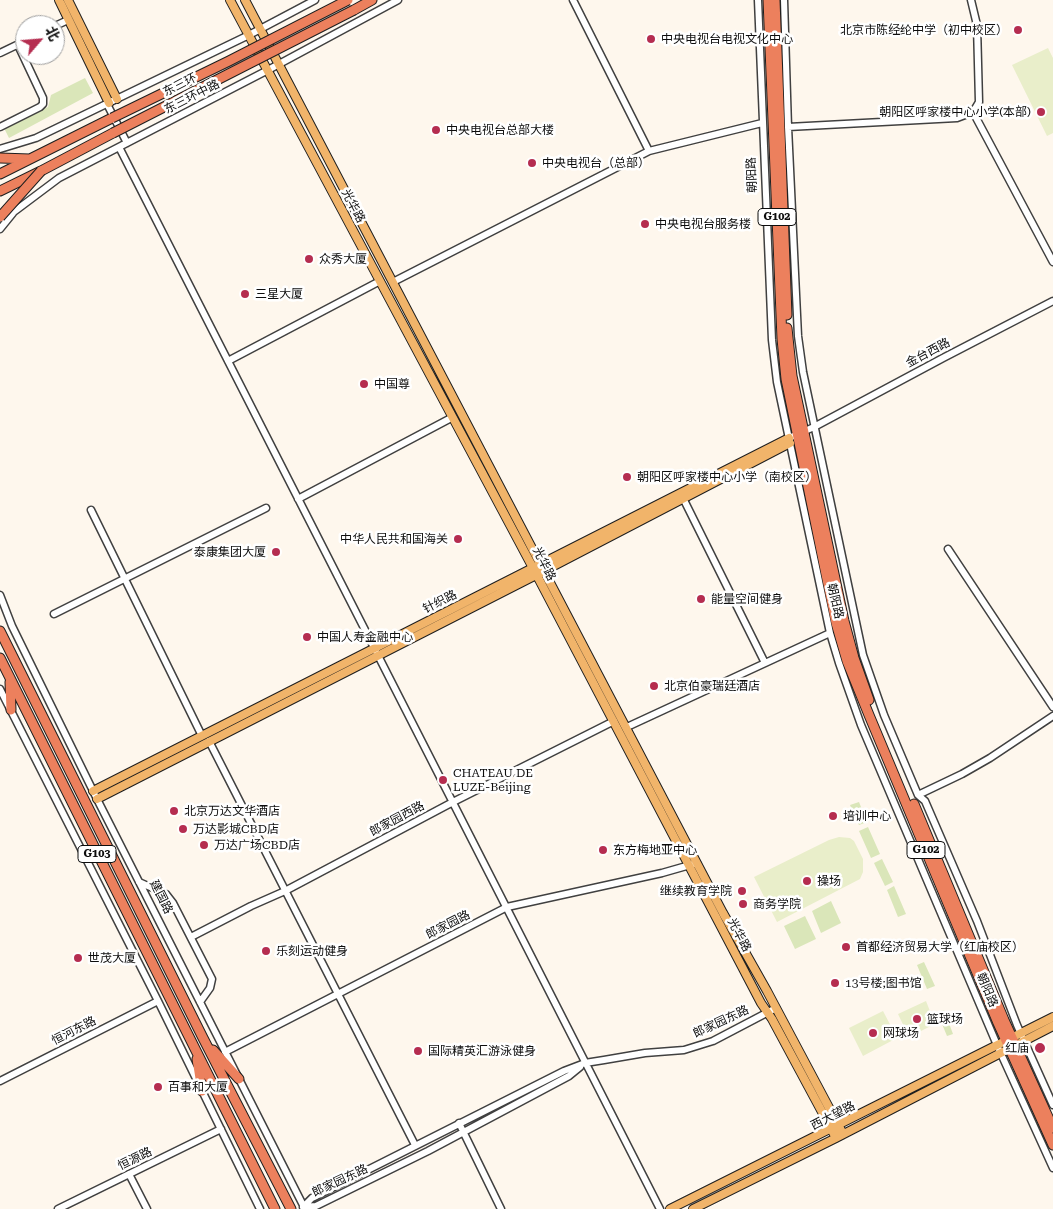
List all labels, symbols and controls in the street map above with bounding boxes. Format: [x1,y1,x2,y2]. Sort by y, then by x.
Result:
north arrow [15,15,65,65]
place label: 北京市陈经纶中学（初中校区） [840,23,1008,37]
text: 北 [42,24,63,44]
marker: 北京市陈经纶中学（初中校区） [1012,24,1024,36]
place label: 中央电视台电视文化中心 [661,32,793,46]
marker: 中央电视台电视文化中心 [645,33,657,45]
street label: 东三环 [161,70,199,100]
street label: 东三环中路 [162,77,222,117]
place label: 朝阳区呼家楼中心小学(本部) [879,105,1031,119]
marker: 朝阳区呼家楼中心小学(本部) [1035,106,1047,118]
place label: 中央电视台总部大楼 [446,123,554,137]
marker: 中央电视台总部大楼 [430,124,442,136]
place label: 中央电视台（总部） [542,156,650,170]
marker: 中央电视台（总部） [526,157,538,169]
street label: 朝阳路 [744,157,760,193]
street label: 光华路 [338,187,368,225]
road number: G102 [758,208,796,226]
place label: 中央电视台服务楼 [655,217,751,231]
marker: 中央电视台服务楼 [639,218,651,230]
place label: 众秀大厦 [319,252,367,266]
marker: 众秀大厦 [303,253,315,265]
place label: 三星大厦 [255,287,303,301]
marker: 三星大厦 [239,288,251,300]
street label: 金台西路 [903,335,953,371]
place label: 中国尊 [374,377,410,391]
marker: 中国尊 [358,378,370,390]
place label: 朝阳区呼家楼中心小学（南校区） [637,470,817,484]
marker: 朝阳区呼家楼中心小学（南校区） [621,471,633,483]
place label: 中华人民共和国海关 [340,532,448,546]
marker: 中华人民共和国海关 [452,533,464,545]
place label: 泰康集团大厦 [194,545,266,559]
street label: 光华路 [529,545,559,583]
marker: 泰康集团大厦 [270,546,282,558]
street label: 朝阳路 [824,582,846,620]
street label: 针织路 [421,587,459,617]
place label: 能量空间健身 [711,592,783,606]
marker: 能量空间健身 [695,593,707,605]
place label: 中国人寿金融中心 [317,630,413,644]
marker: 中国人寿金融中心 [301,631,313,643]
place label: 北京伯豪瑞廷酒店 [664,679,760,693]
marker: 北京伯豪瑞廷酒店 [648,680,660,692]
place label: CHATEAU DE LUZE-Beijing [453,766,533,794]
marker: CHATEAU DE LUZE-Beijing [437,774,449,786]
street label: 郎家园西路 [367,799,427,839]
place label: 北京万达文华酒店 [184,804,280,818]
marker: 北京万达文华酒店 [168,805,180,817]
place label: 培训中心 [843,809,891,823]
marker: 培训中心 [827,810,839,822]
place label: 万达影城CBD店 [193,822,279,836]
marker: 万达影城CBD店 [177,823,189,835]
place label: 万达广场CBD店 [214,838,300,852]
marker: 万达广场CBD店 [198,839,210,851]
road number: G102 [907,842,945,858]
place label: 东方梅地亚中心 [613,843,697,857]
marker: 东方梅地亚中心 [597,844,609,856]
road number: G103 [78,846,116,862]
place label: 操场 [817,874,841,888]
marker: 操场 [801,875,813,887]
street label: 建国路 [146,878,176,916]
place label: 继续教育学院 [660,884,732,898]
marker: 继续教育学院 [736,885,748,897]
place label: 商务学院 [753,897,801,911]
marker: 商务学院 [737,898,749,910]
street label: 郎家园路 [423,908,473,942]
street label: 光华路 [724,916,754,954]
place label: 首都经济贸易大学（红庙校区） [856,940,1024,954]
marker: 首都经济贸易大学（红庙校区） [840,941,852,953]
place label: 乐刻运动健身 [276,944,348,958]
marker: 乐刻运动健身 [260,945,272,957]
place label: 世茂大厦 [88,951,136,965]
marker: 世茂大厦 [72,952,84,964]
street label: 朝阳路 [973,971,1001,1009]
place label: 13号楼;图书馆 [845,976,922,990]
marker: 13号楼;图书馆 [829,977,841,989]
street label: 郎家园东路 [691,1003,751,1041]
place label: 篮球场 [927,1012,963,1026]
marker: 篮球场 [911,1013,923,1025]
street label: 恒河东路 [49,1014,99,1048]
place label: 网球场 [883,1026,919,1040]
marker: 网球场 [867,1027,879,1039]
place label: 红庙 [1005,1041,1029,1055]
marker: 红庙 [1033,1041,1047,1055]
place label: 国际精英汇游泳健身 [428,1044,536,1058]
marker: 国际精英汇游泳健身 [412,1045,424,1057]
place label: 百事和大厦 [168,1080,228,1094]
marker: 百事和大厦 [152,1081,164,1093]
street label: 西大望路 [808,1099,858,1133]
street label: 恒源路 [116,1145,154,1173]
street label: 郎家园东路 [310,1162,370,1200]

